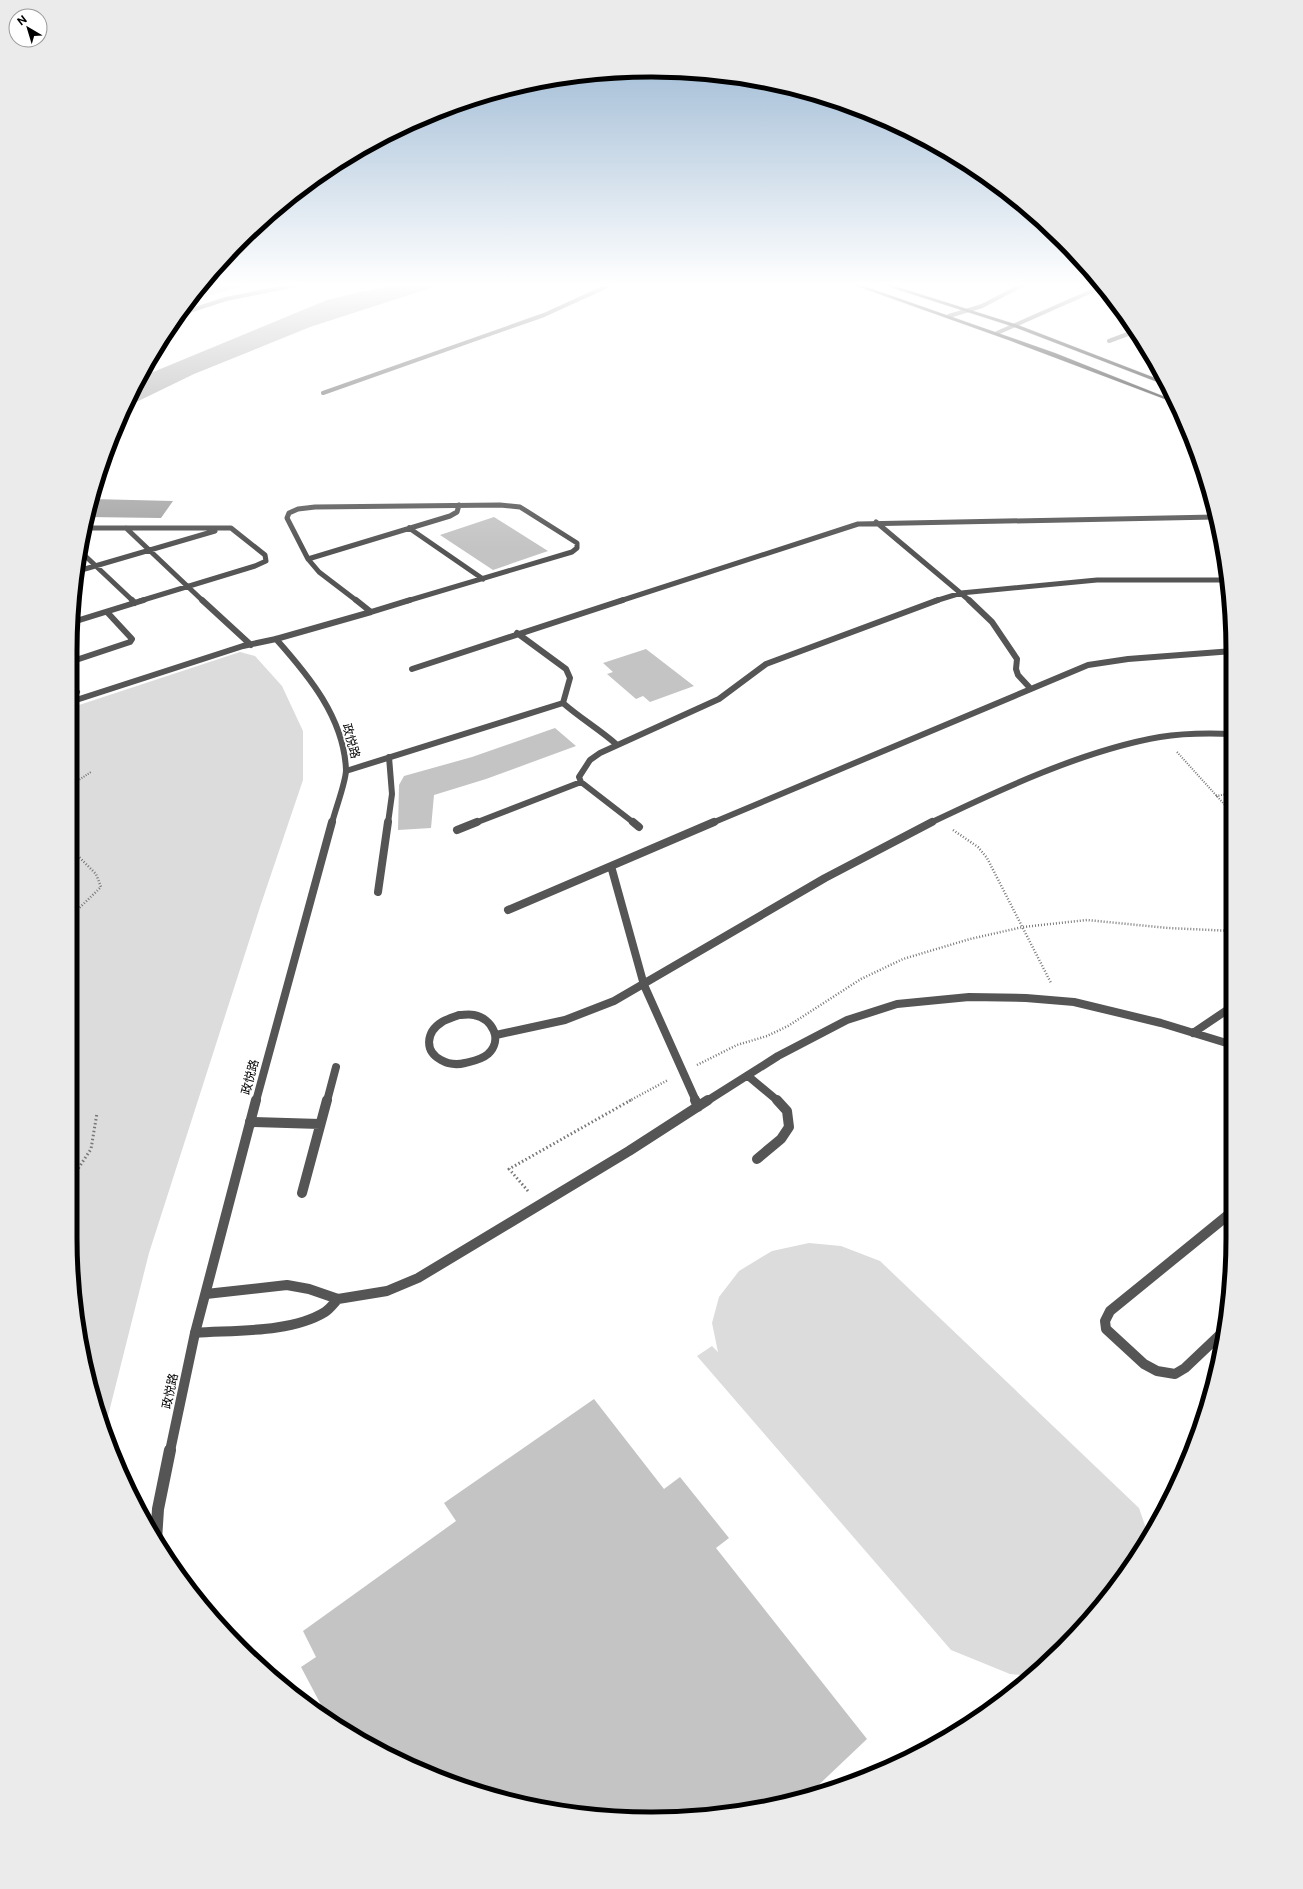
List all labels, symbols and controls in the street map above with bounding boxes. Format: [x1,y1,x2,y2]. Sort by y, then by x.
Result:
north arrow [8,8,48,48]
text: N [15,13,29,27]
street label: 政悦路 [340,722,362,760]
street label: 政悦路 [239,1058,261,1096]
street label: 政悦路 [159,1372,181,1410]

